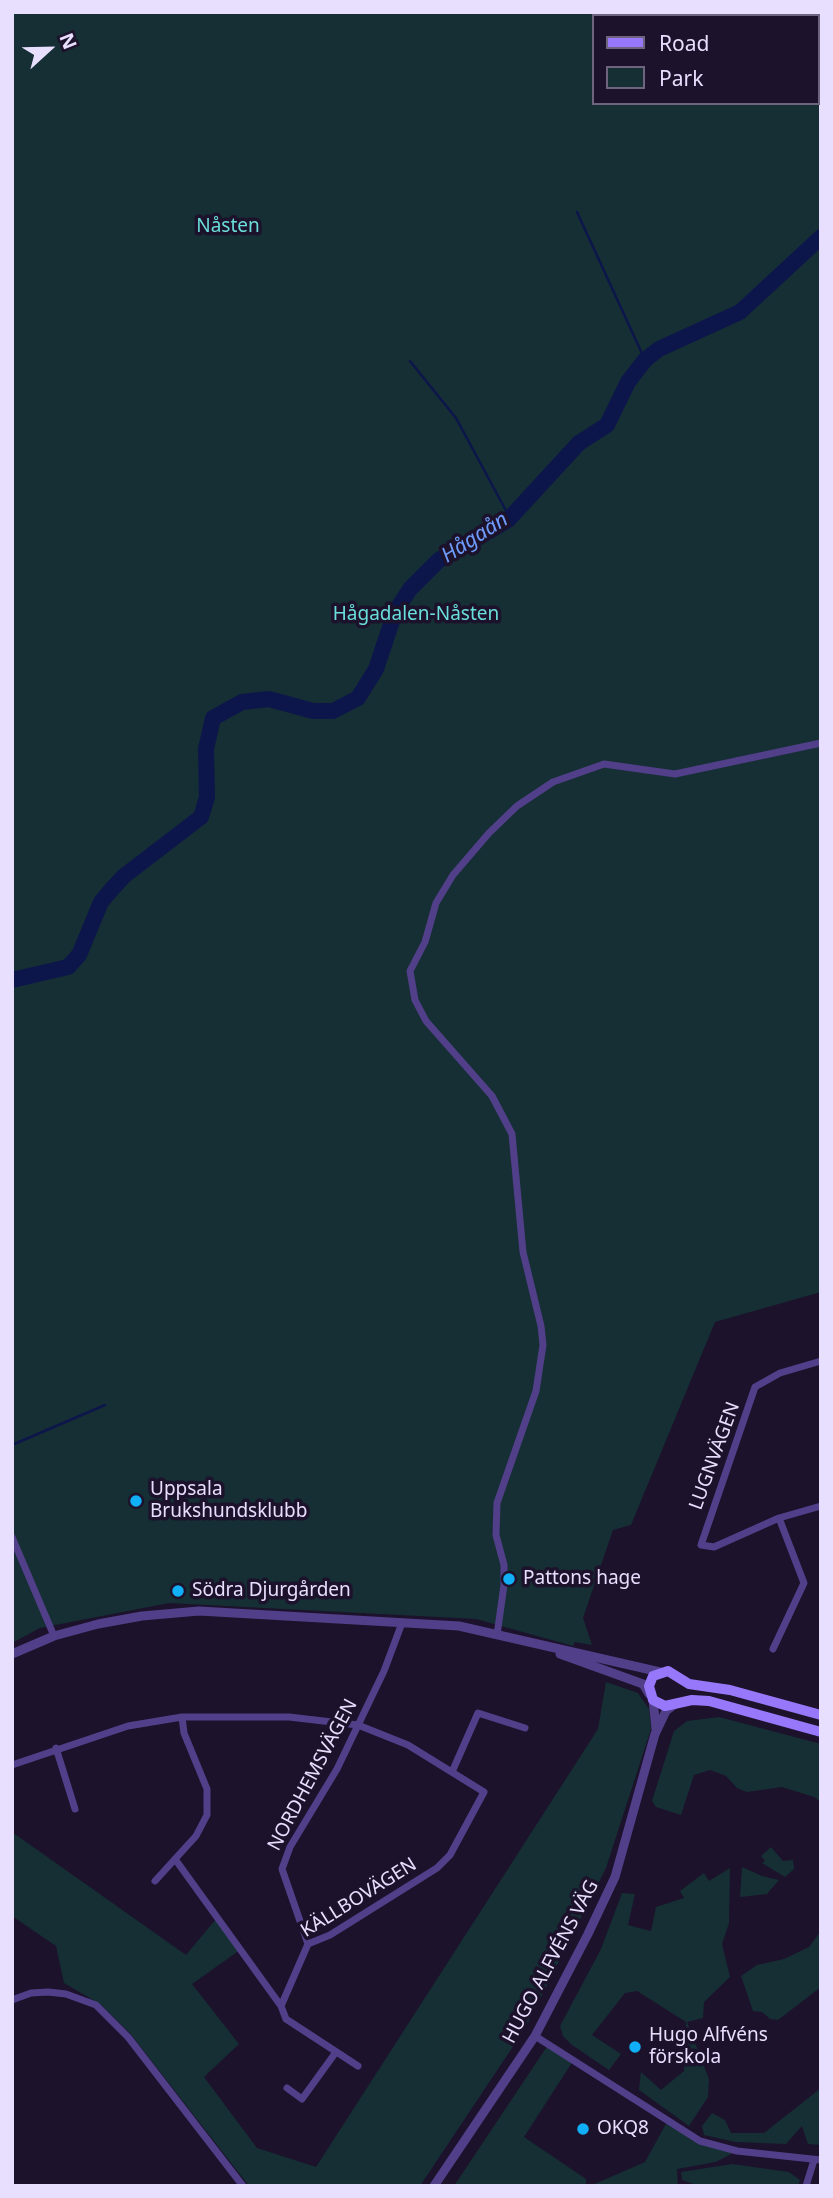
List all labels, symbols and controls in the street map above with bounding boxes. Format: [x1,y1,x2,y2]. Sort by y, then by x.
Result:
north arrow [14,14,84,84]
legend [592,14,819,105]
text: N [54,29,83,53]
text: Road [659,29,709,57]
text: Park [659,64,703,92]
park label: Nåsten [196,216,260,238]
water label: Hågaån [437,507,513,569]
park label: Hågadalen-Nåsten [333,604,499,626]
street label: LUGNVÄGEN [685,1399,745,1513]
place label: Uppsala Brukshundsklubb [150,1479,307,1523]
marker: Uppsala Brukshundsklubb [128,1493,144,1509]
place label: Pattons hage [523,1568,641,1590]
marker: Pattons hage [501,1571,517,1587]
place label: Södra Djurgården [192,1580,351,1602]
marker: Södra Djurgården [170,1583,186,1599]
street label: NORDHEMSVÄGEN [263,1695,363,1855]
street label: KÄLLBOVÄGEN [297,1853,421,1943]
street label: HUGO ALFVÉNS VÄG [498,1877,604,2047]
place label: Hugo Alfvéns förskola [649,2025,768,2069]
marker: Hugo Alfvéns förskola [627,2039,643,2055]
place label: OKQ8 [597,2118,649,2140]
marker: OKQ8 [575,2121,591,2137]

